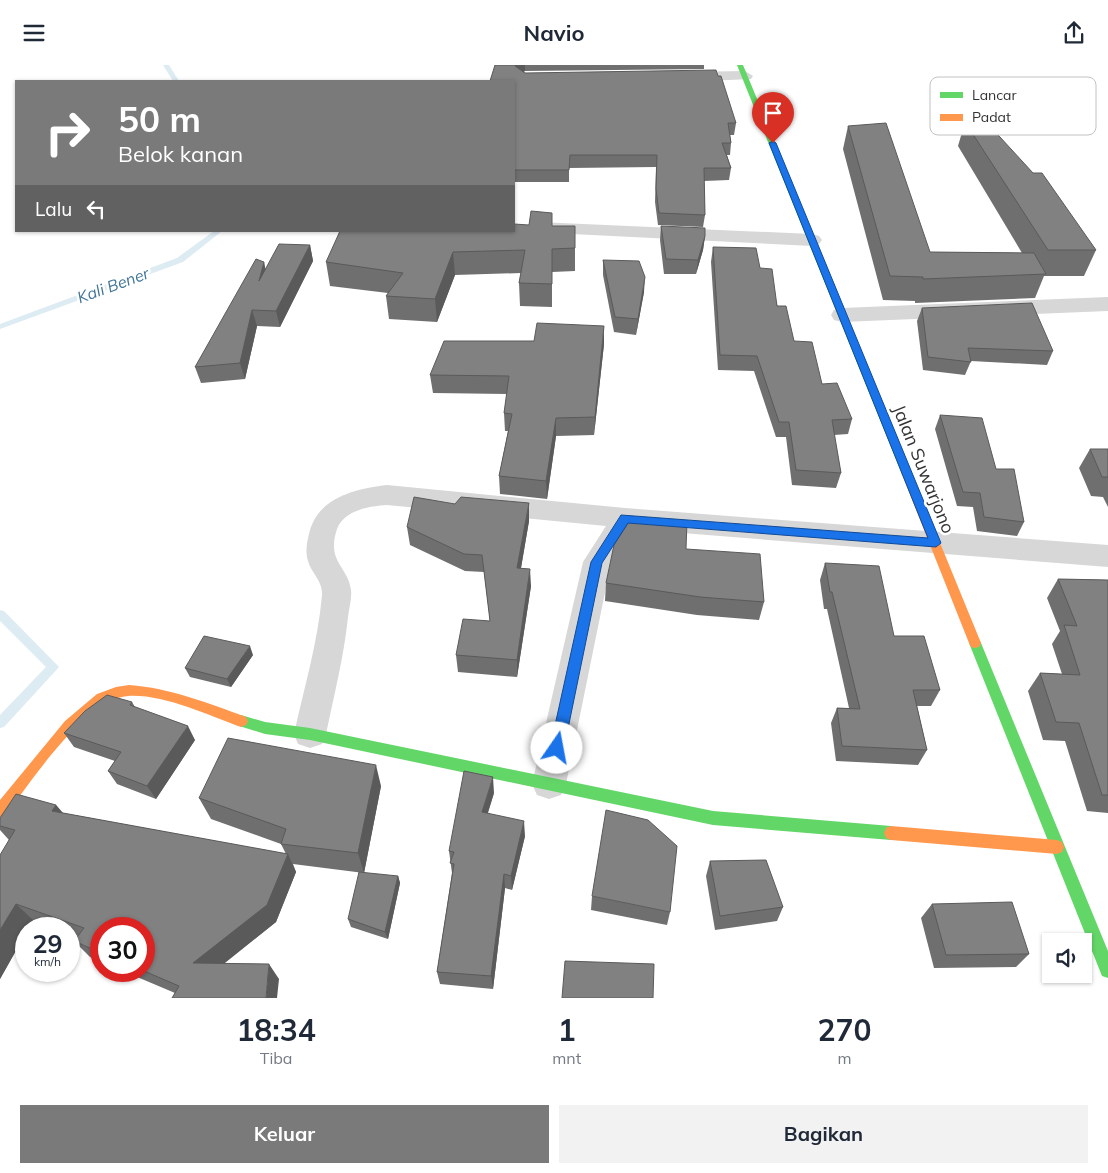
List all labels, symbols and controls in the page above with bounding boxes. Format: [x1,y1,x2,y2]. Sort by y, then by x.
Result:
icon: menu [20,19,48,47]
text: Navio [524,19,584,47]
icon: share [1060,19,1088,47]
legend [930,77,1096,135]
text: Lancar [972,86,1018,104]
pin [752,92,794,143]
text: 50 m [118,97,201,141]
icon: arrive [759,99,787,127]
icon: right [35,100,100,165]
text: Padat [972,108,1011,126]
text: Belok kanan [118,140,243,168]
icon: left [82,195,110,223]
text: Lalu [35,197,72,221]
water label: Kali Bener [74,262,153,307]
street label: Jalan Suwarjono [888,401,960,537]
position arrow [530,721,582,773]
speed limit sign: 30 [90,917,155,982]
text: 29 [32,928,63,959]
map controls [1042,933,1092,983]
button: sound [1042,933,1092,983]
text: km/h [34,954,61,969]
text: 18:34 [236,1011,316,1049]
text: 1 [558,1011,576,1049]
text: 270 [818,1011,872,1049]
text: Tiba [260,1048,292,1068]
text: mnt [552,1048,581,1068]
text: m [838,1048,852,1068]
button: Keluar [20,1105,549,1163]
button: Bagikan [559,1105,1088,1163]

